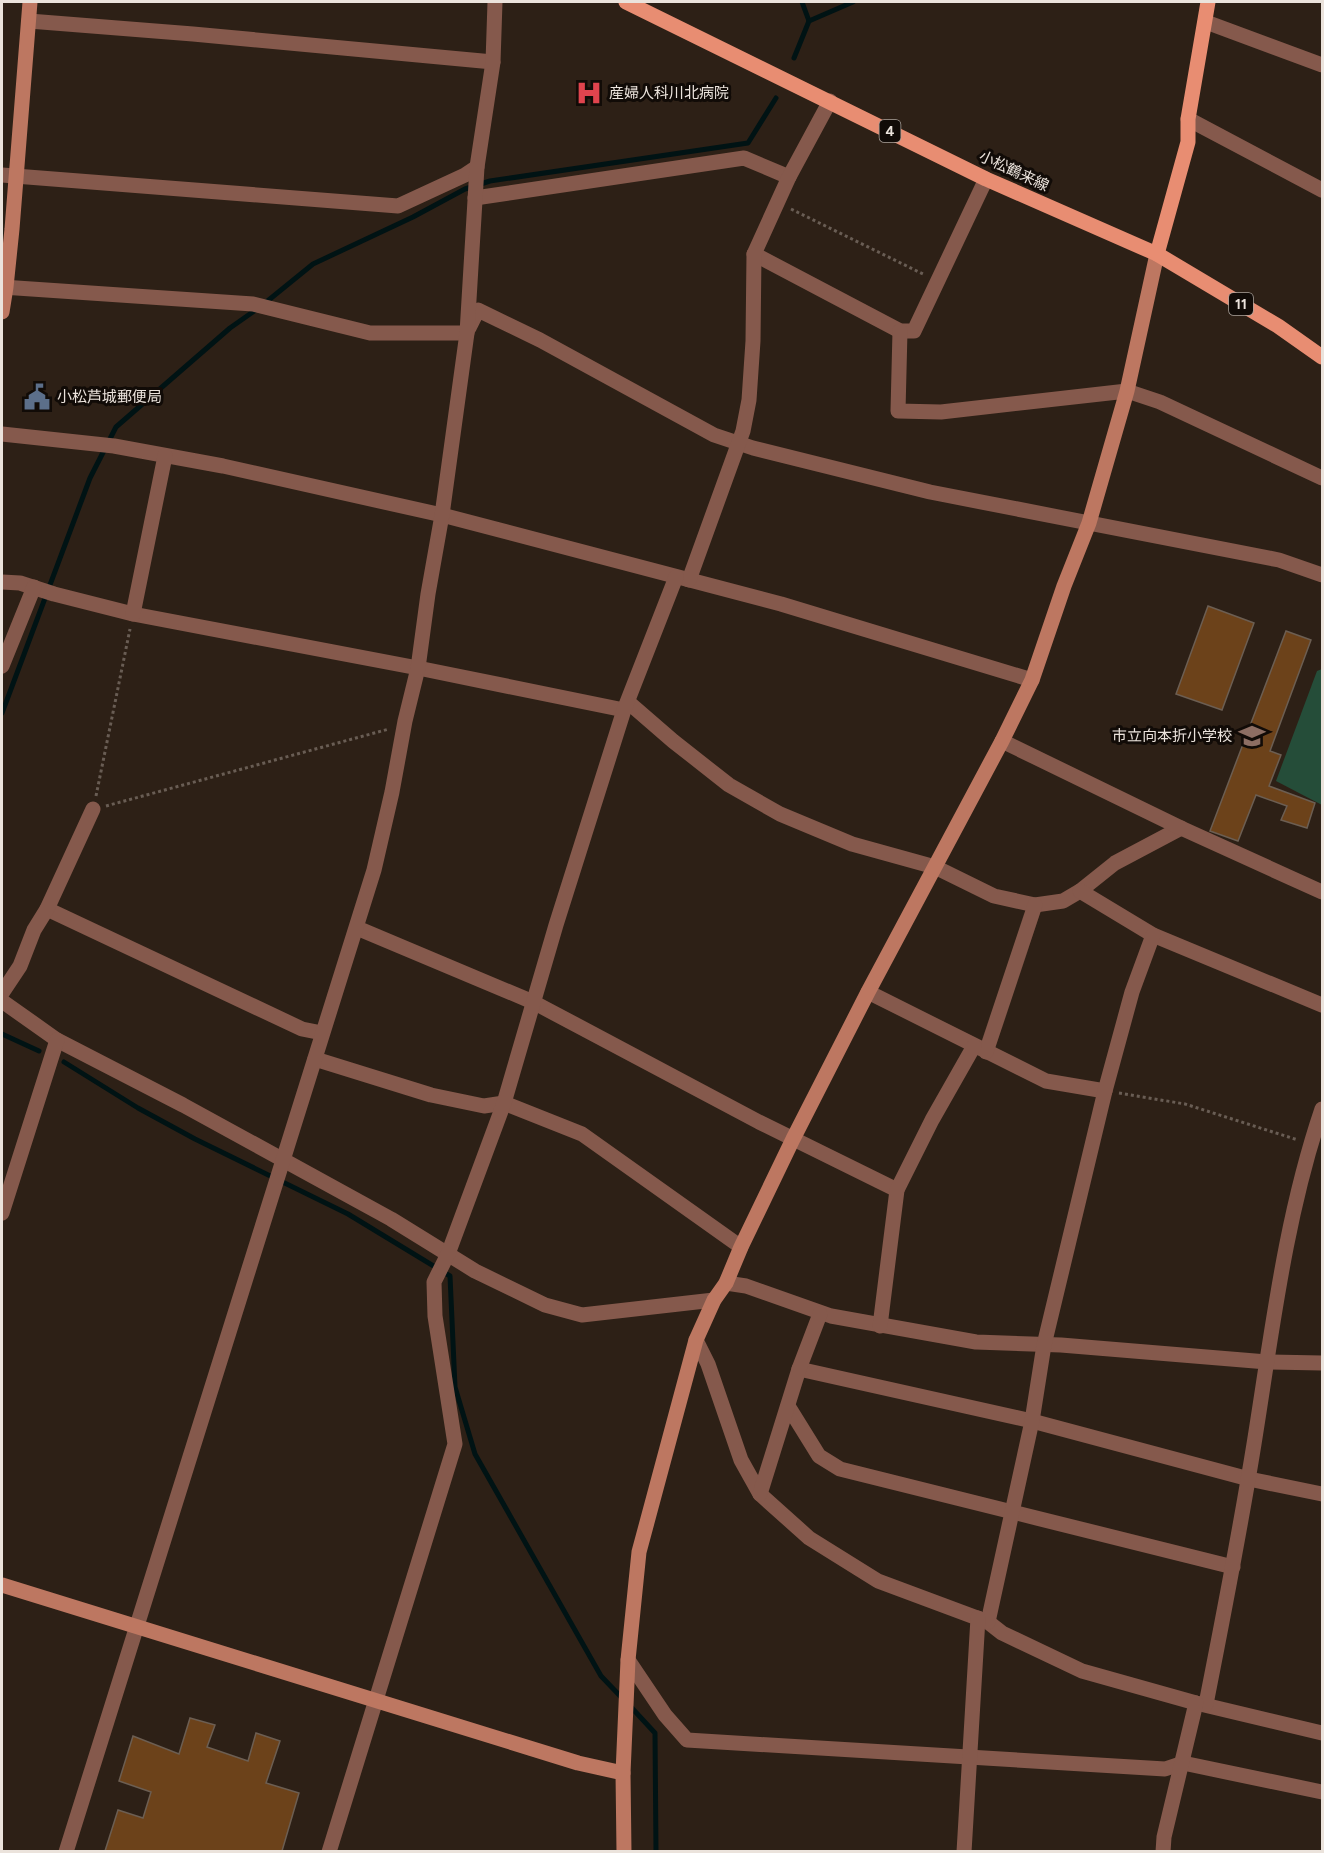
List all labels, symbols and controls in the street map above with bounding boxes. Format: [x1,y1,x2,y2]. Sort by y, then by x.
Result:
hospital icon: 産婦人科川北病院 [574,78,604,108]
place label: 産婦人科川北病院 [609,84,729,102]
road number: 4 [880,120,900,142]
street label: 小松鶴来線 [976,147,1052,195]
road number: 11 [1229,293,1253,315]
public building icon: 小松芦城郵便局 [22,382,52,412]
place label: 小松芦城郵便局 [57,388,162,406]
school or university icon: 市立向本折小学校 [1237,721,1267,751]
place label: 市立向本折小学校 [1112,727,1232,745]

